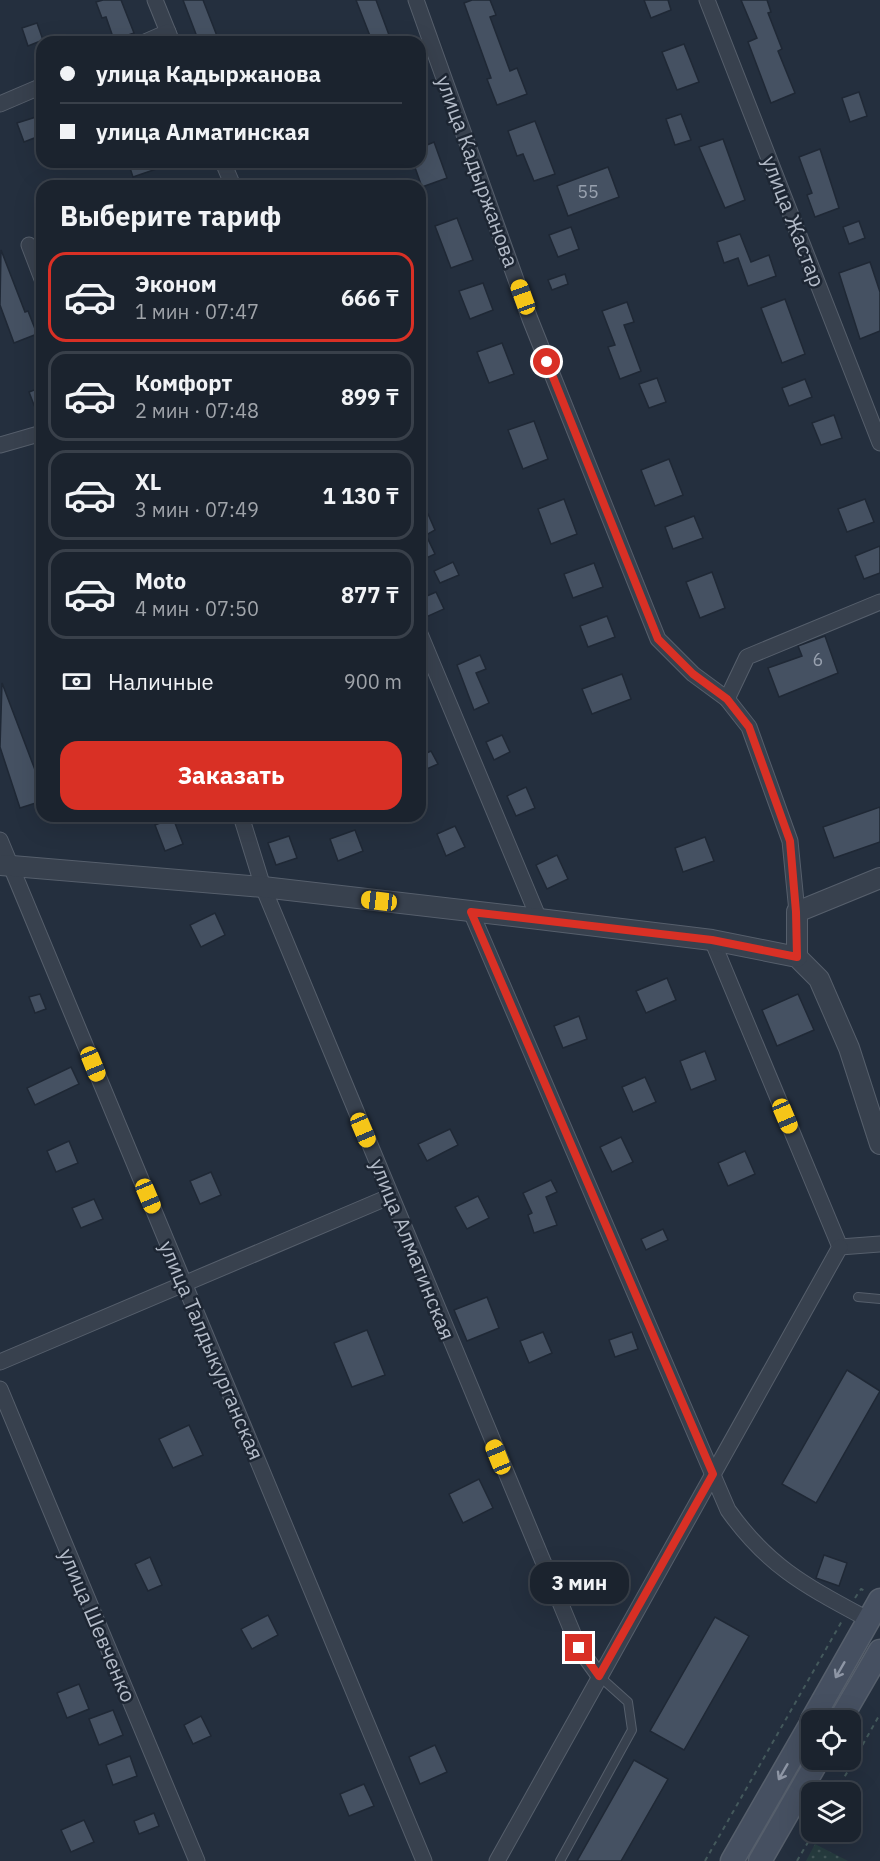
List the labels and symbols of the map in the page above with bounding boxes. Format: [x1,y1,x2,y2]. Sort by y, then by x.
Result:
street label: улица Кадыржанова [430,71,526,271]
street label: улица Жастар [756,151,832,291]
house number: 55 [577,180,599,203]
car [508,277,538,317]
route start [533,348,560,375]
house number: 6 [813,648,823,671]
car [360,890,398,912]
car [78,1044,108,1084]
car [770,1096,800,1136]
car [348,1110,378,1150]
street label: улица Алматинская [364,1154,462,1344]
car [133,1176,163,1216]
street label: улица Талдыкурганская [153,1236,271,1464]
car [483,1437,513,1477]
street label: улица Шевченко [53,1544,143,1706]
callout: 3 мин [530,1561,628,1603]
route end [565,1634,592,1661]
one-way arrow [834,1662,846,1679]
one-way arrow [776,1764,788,1781]

